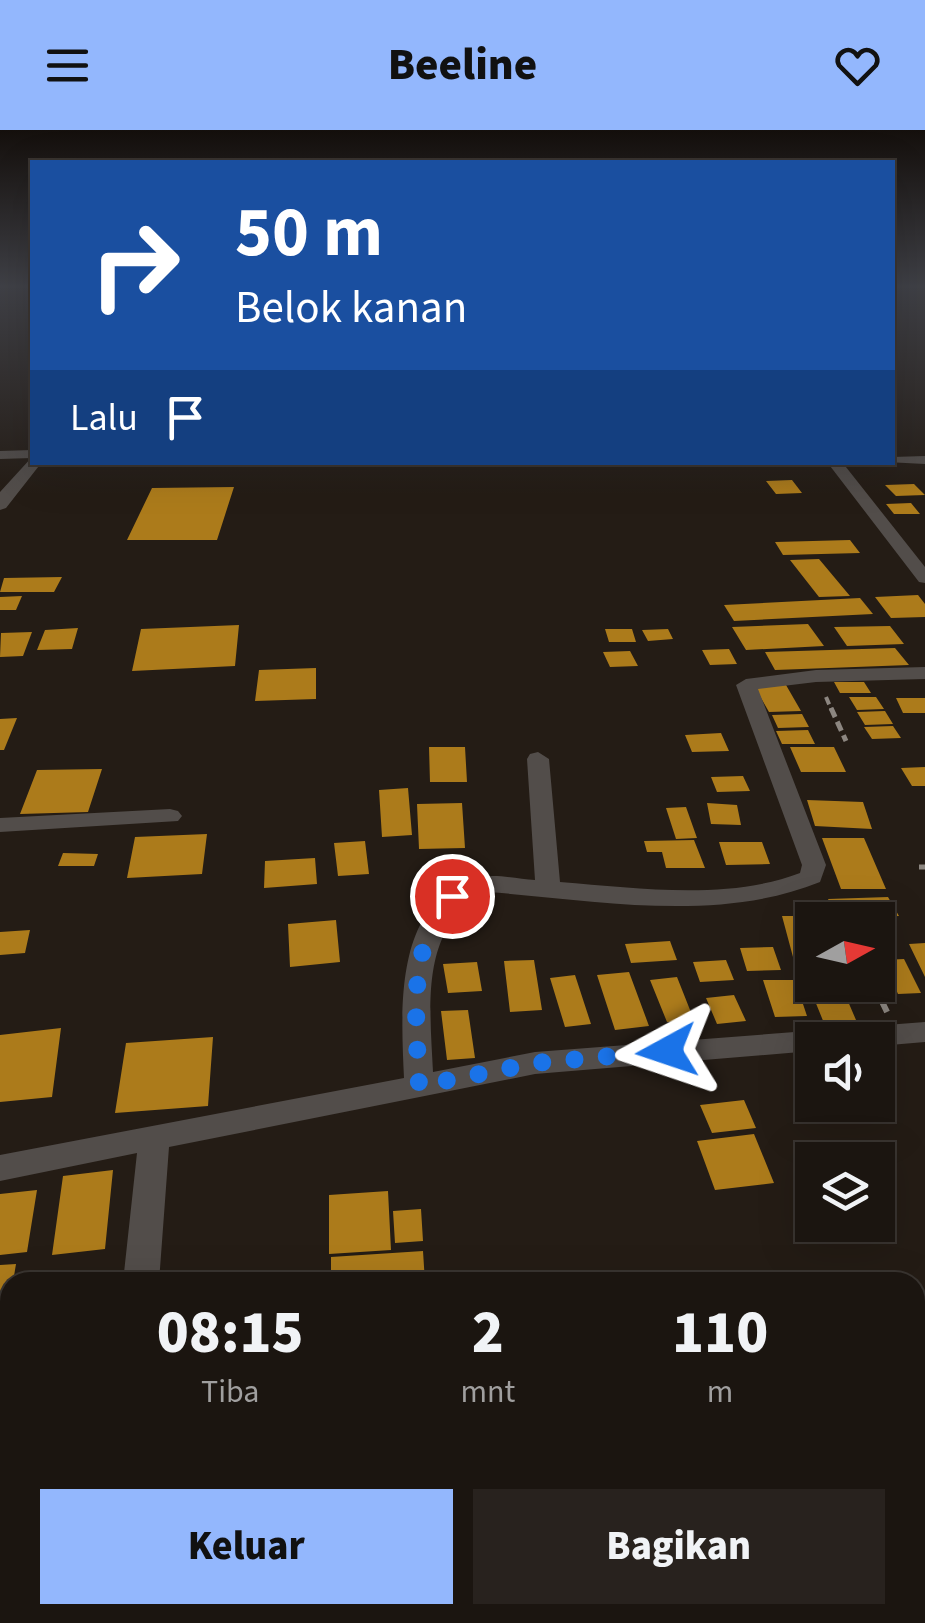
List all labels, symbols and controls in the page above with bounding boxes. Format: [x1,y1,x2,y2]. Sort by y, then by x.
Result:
text: Beeline [388,33,537,97]
icon: menu [40,38,95,93]
icon: heart [830,38,885,93]
text: 50 m [235,183,383,283]
icon: right [70,200,200,330]
text: Belok kanan [235,276,467,340]
icon: arrive [158,390,213,445]
text: Lalu [70,391,138,445]
pin [410,854,495,939]
icon: arrive [425,869,480,924]
north arrow [795,902,895,1002]
map controls [795,902,895,1242]
position arrow [615,999,719,1103]
button: sound [795,1022,895,1122]
button: layers [795,1142,895,1242]
text: 08:15 [157,1291,304,1376]
text: 2 [472,1291,504,1376]
text: 110 [672,1291,768,1376]
text: Tiba [201,1369,259,1415]
text: mnt [460,1369,515,1415]
text: m [707,1369,733,1415]
button: Keluar [40,1489,453,1604]
button: Bagikan [473,1489,885,1604]

